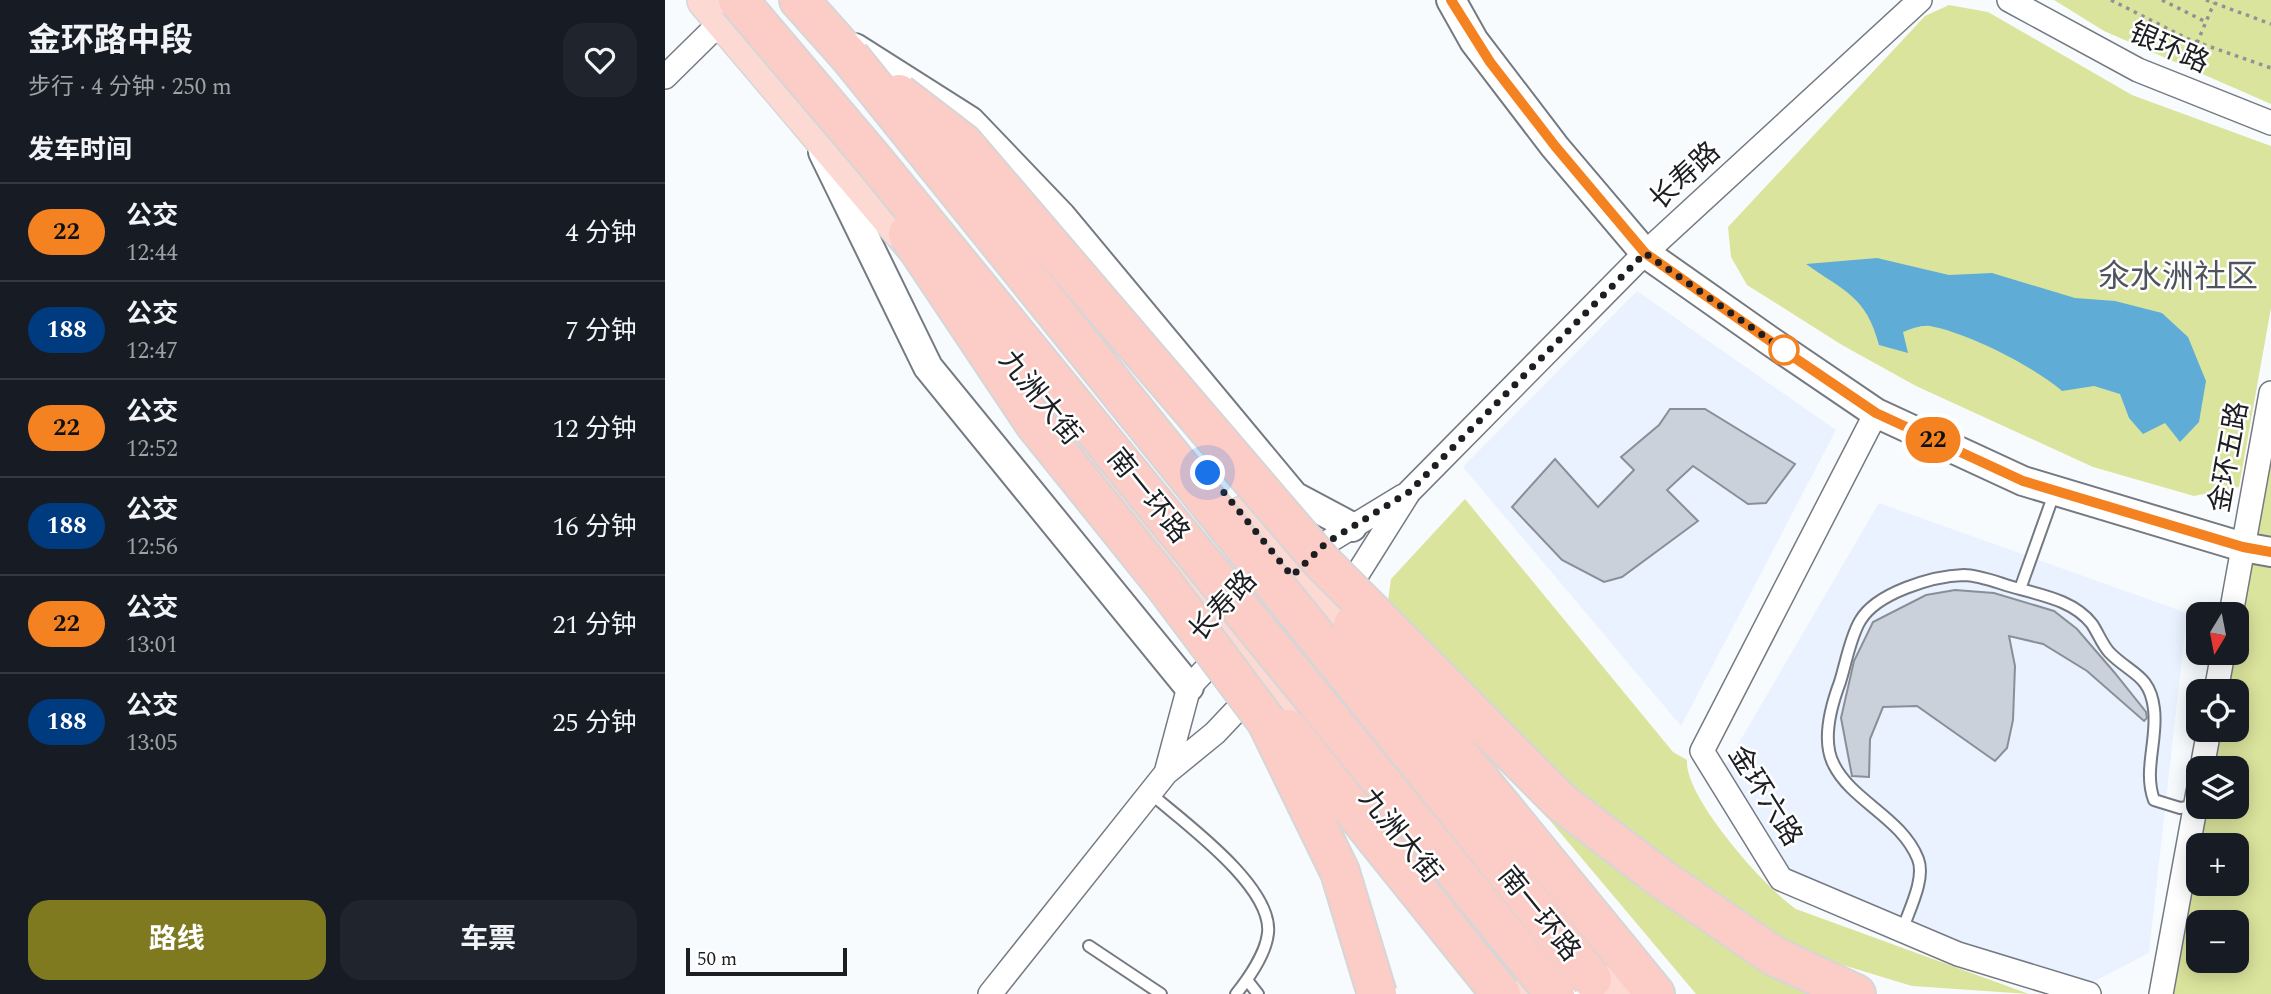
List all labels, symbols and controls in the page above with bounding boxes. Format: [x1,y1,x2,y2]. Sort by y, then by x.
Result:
street label: 银环路 [2122,11,2216,85]
text: 金环路中段 [28,16,193,66]
button: heart [563,23,637,97]
text: 步行 · 4 分钟 · 250 m [28,70,232,105]
text: 发车时间 [28,130,132,170]
street label: 长寿路 [1640,132,1730,220]
text: 公交 [126,196,178,236]
text: 4 分钟 [565,213,637,253]
text: 22 [53,214,80,250]
text: 12:44 [126,236,178,271]
district label: 氽水洲社区 [2098,253,2258,302]
text: 公交 [126,294,178,334]
text: 7 分钟 [565,311,637,351]
text: 188 [46,312,87,348]
text: 12:47 [126,334,178,369]
unlabelled marker [1769,335,1799,365]
street label: 九洲大街 [988,341,1092,455]
text: 公交 [126,392,178,432]
street label: 金环五路 [2198,398,2260,516]
text: 12 分钟 [552,409,637,449]
text: 22 [53,410,80,446]
line badge: 22 [1901,417,1965,463]
text: 22 [1920,422,1946,458]
text: 12:52 [126,432,178,467]
street label: 南一环路 [1096,439,1200,553]
your location [1190,455,1225,490]
text: 公交 [126,490,178,530]
text: 16 分钟 [552,507,637,547]
text: 188 [46,508,87,544]
text: 12:56 [126,530,178,565]
street label: 长寿路 [1179,561,1267,651]
text: 公交 [126,588,178,628]
north arrow [2186,602,2249,665]
map controls [2186,602,2249,973]
text: 21 分钟 [552,605,637,645]
text: 22 [53,606,80,642]
text: 13:01 [126,628,178,663]
button: locate [2186,679,2249,742]
text: 公交 [126,686,178,726]
text: 25 分钟 [552,703,637,743]
text: 188 [46,704,87,740]
text: 13:05 [126,726,178,761]
street label: 金环六路 [1717,737,1813,855]
button: layers [2186,756,2249,819]
street label: 九洲大街 [1348,779,1452,893]
button: + [2186,833,2249,896]
street label: 南一环路 [1487,857,1591,971]
button: 路线 [28,900,326,980]
button: 车票 [340,900,637,980]
button: − [2186,910,2249,973]
scale bar [686,945,847,977]
text: 50 m [697,945,737,974]

